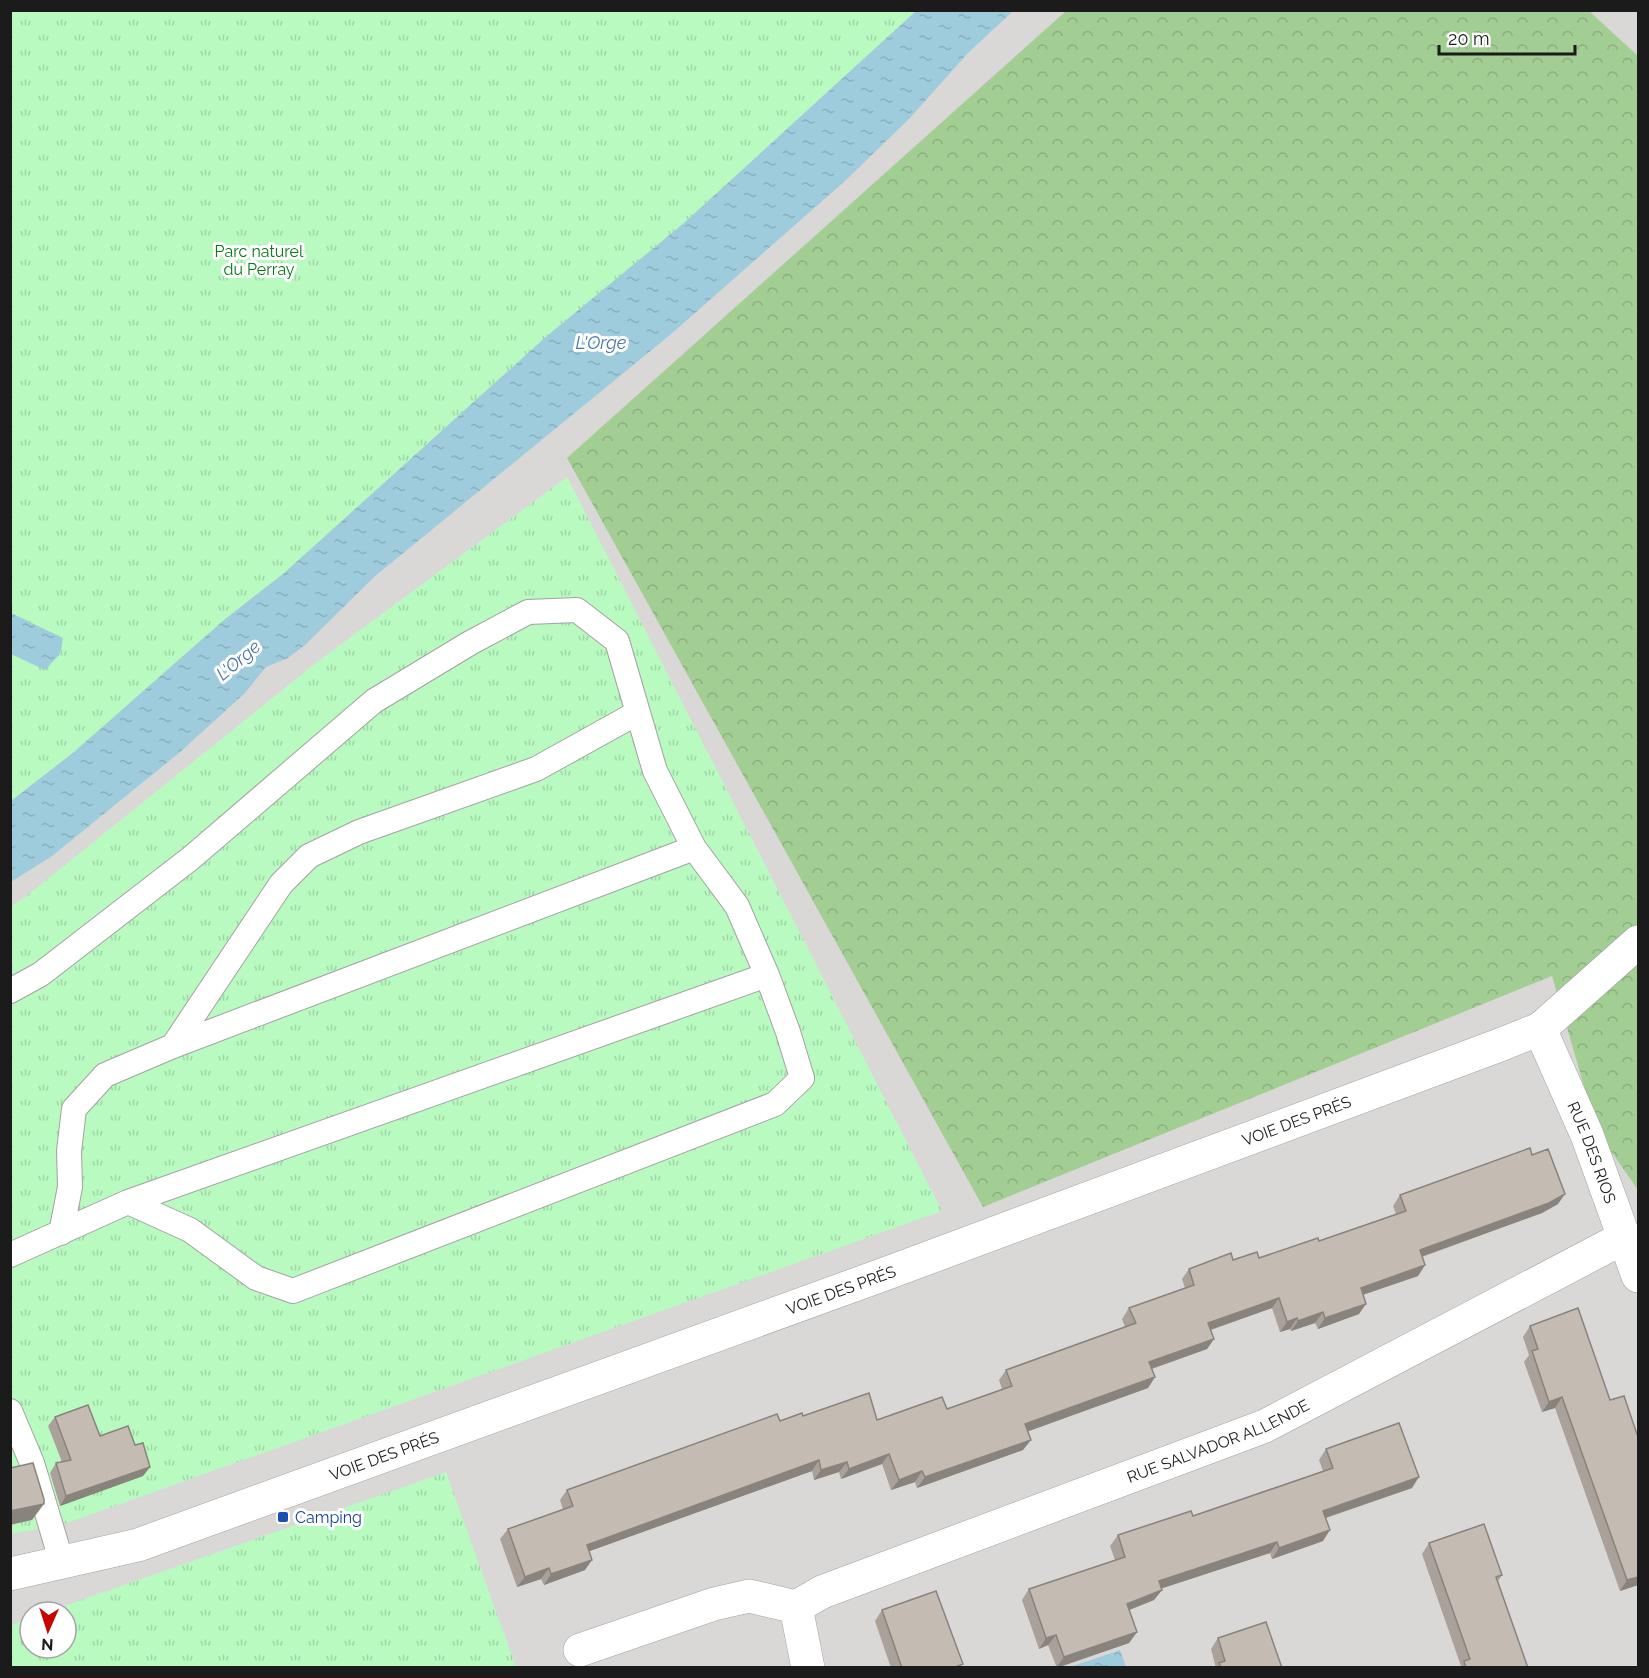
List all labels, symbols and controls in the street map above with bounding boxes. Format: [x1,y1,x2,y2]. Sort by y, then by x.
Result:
scale bar [1439,18,1576,56]
text: 20 m [1448,28,1490,49]
park label: Parc naturel du Perray [215,242,304,279]
water label: L'Orge [576,332,627,353]
water label: L'Orge [212,635,265,684]
street label: VOIE DES PRÉS [1239,1092,1354,1150]
street label: RUE DES RIOS [1564,1099,1620,1206]
street label: VOIE DES PRÉS [784,1261,899,1318]
street label: RUE SALVADOR ALLENDE [1124,1395,1313,1486]
street label: VOIE DES PRÉS [327,1427,442,1484]
place label: Camping [295,1508,362,1527]
marker: Camping [276,1510,290,1524]
north arrow [18,1600,78,1660]
text: N [41,1635,54,1654]

